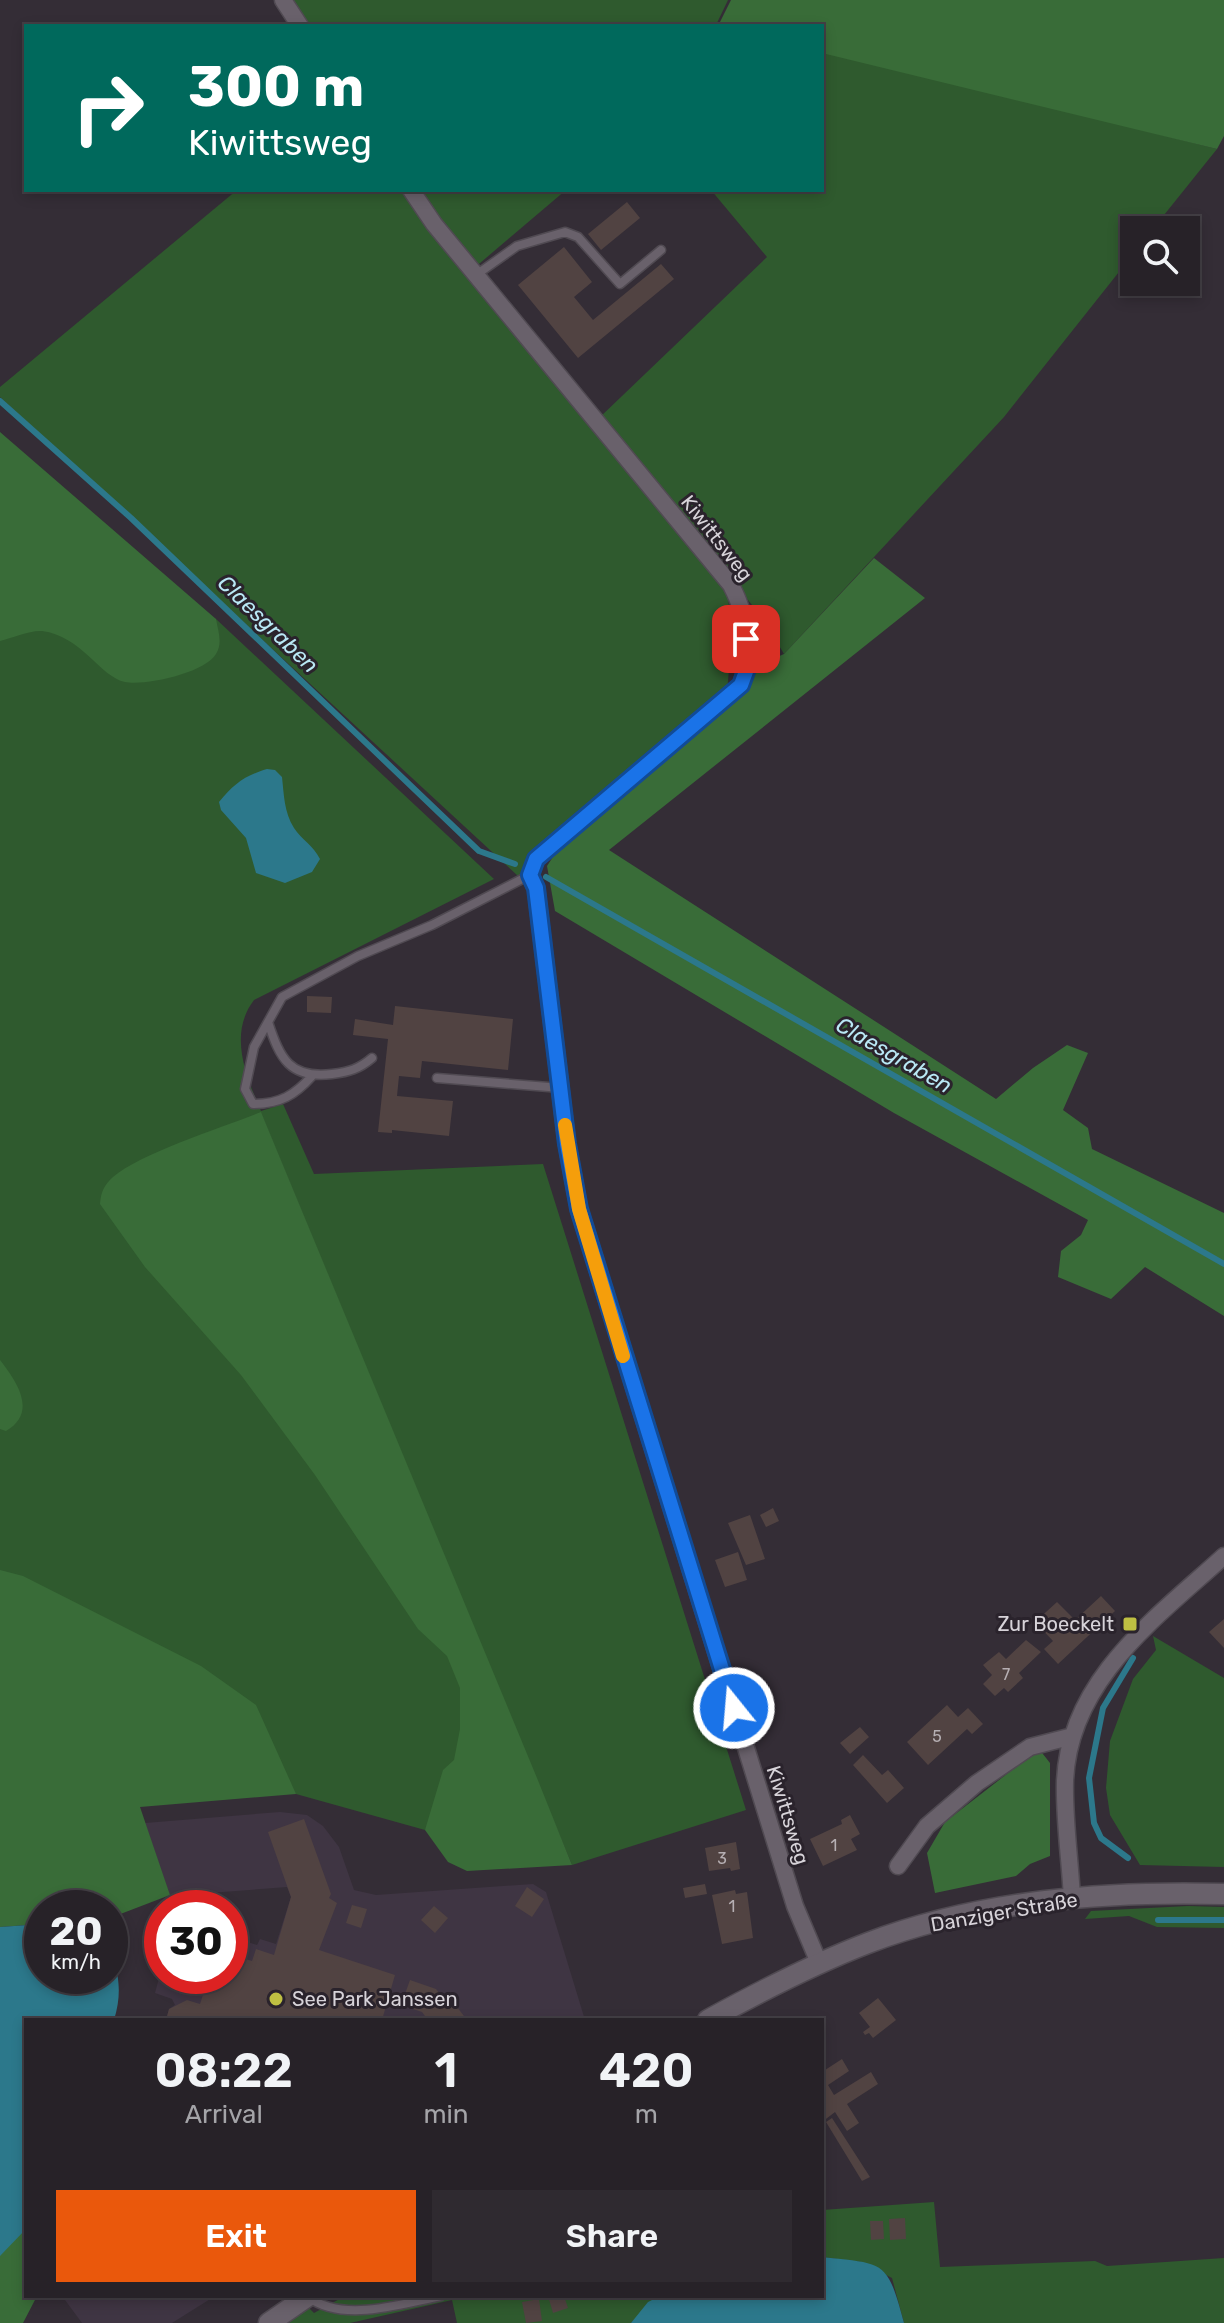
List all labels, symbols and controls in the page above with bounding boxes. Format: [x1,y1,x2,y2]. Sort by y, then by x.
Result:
text: 300 m [188,54,364,120]
icon: right [56,56,160,160]
text: Kiwittsweg [188,121,372,164]
map controls [1120,216,1200,296]
button: search [1120,216,1200,296]
street label: Kiwittsweg [676,490,758,586]
water label: Claesgraben [212,569,324,679]
pin [712,605,780,673]
icon: arrive [724,617,768,661]
water label: Claesgraben [831,1011,957,1099]
place label: Zur Boeckelt [997,1612,1114,1636]
marker: Zur Boeckelt [1121,1615,1139,1633]
house number: 7 [1002,1665,1010,1684]
position arrow [692,1666,776,1750]
house number: 5 [932,1727,942,1746]
street label: Kiwittsweg [762,1763,814,1867]
house number: 1 [831,1836,837,1855]
house number: 3 [717,1849,727,1868]
street label: Danziger Straße [929,1887,1079,1937]
speed limit sign: 30 [144,1890,248,1994]
house number: 1 [729,1897,735,1916]
text: 20 [49,1908,103,1955]
text: km/h [51,1950,101,1974]
place label: See Park Janssen [292,1987,458,2011]
marker: See Park Janssen [267,1990,285,2008]
text: 08:22 [154,2042,293,2099]
text: 1 [434,2042,457,2099]
text: 420 [599,2042,694,2099]
text: Arrival [185,2099,263,2130]
text: min [423,2099,469,2130]
text: m [635,2099,658,2130]
button: Exit [56,2190,416,2282]
button: Share [432,2190,792,2282]

